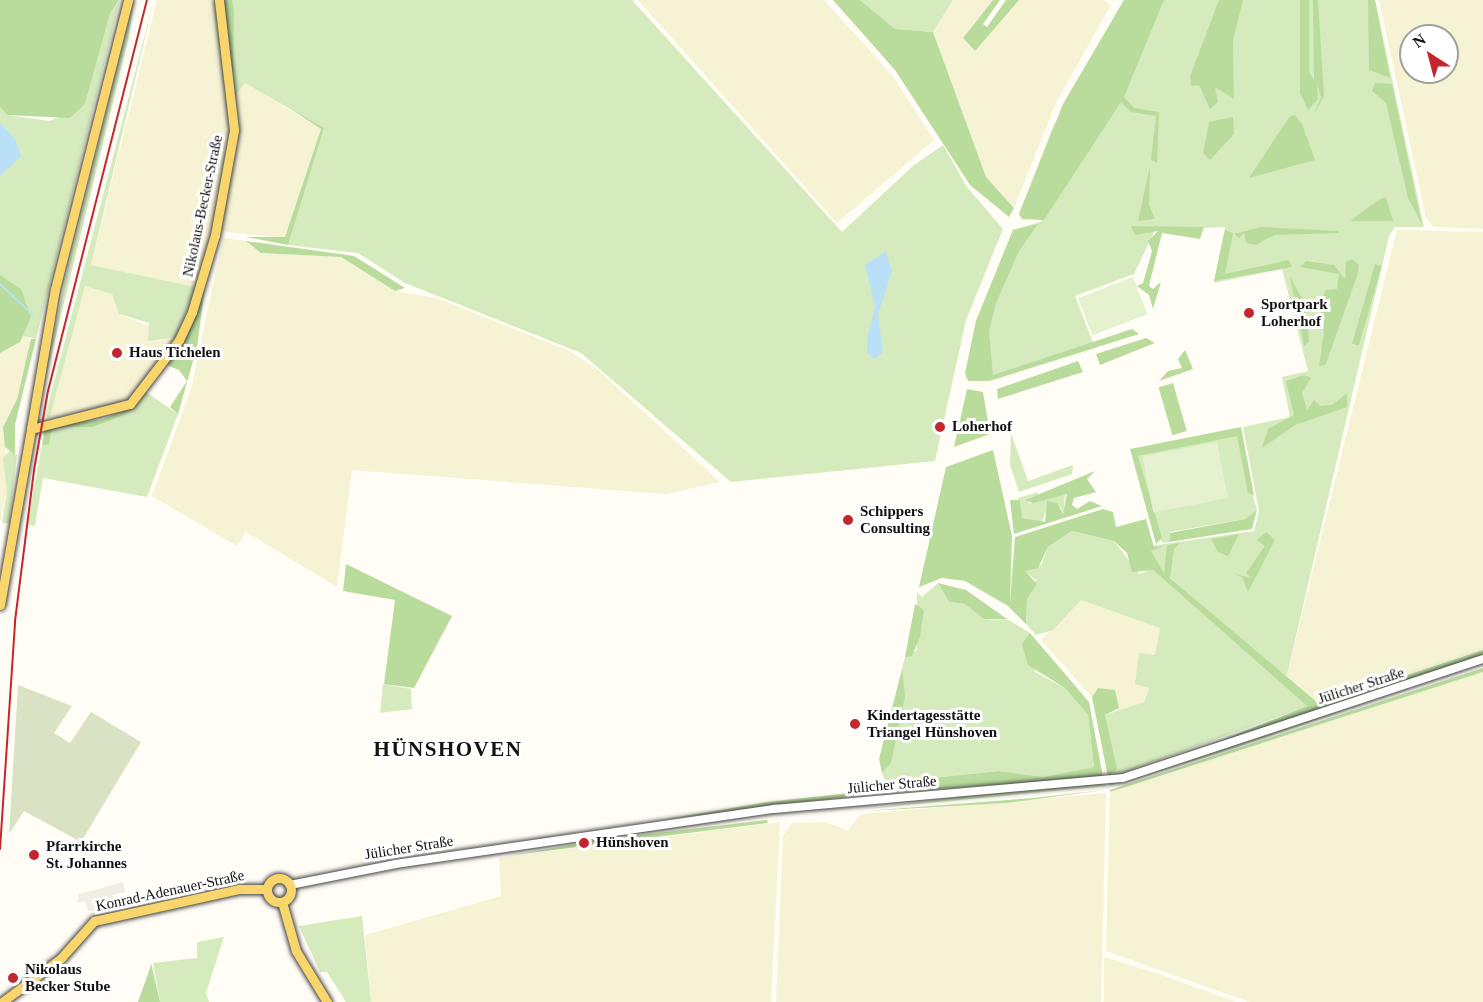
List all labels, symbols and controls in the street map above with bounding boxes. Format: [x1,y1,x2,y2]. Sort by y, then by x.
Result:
north arrow [1399,24,1459,84]
text: N [1410,30,1429,51]
street label: Nikolaus-Becker-Straße [179,133,227,279]
place label: Sportpark Loherhof [1261,295,1328,330]
marker: Sportpark Loherhof [1242,306,1256,320]
place label: Haus Tichelen [129,344,221,362]
marker: Haus Tichelen [110,346,124,360]
place label: Loherhof [952,418,1012,436]
marker: Loherhof [933,420,947,434]
place label: Schippers Consulting [860,502,930,537]
marker: Schippers Consulting [841,513,855,527]
street label: Jülicher Straße [1316,664,1406,708]
place label: Kindertagesstätte Triangel Hünshoven [867,706,997,741]
marker: Kindertagesstätte Triangel Hünshoven [848,717,862,731]
district label: HÜNSHOVEN [374,736,522,762]
street label: Jülicher Straße [847,772,937,798]
street label: Jülicher Straße [363,832,455,864]
place label: Hünshoven [596,834,669,852]
marker: Hünshoven [577,836,591,850]
place label: Pfarrkirche St. Johannes [46,837,127,872]
marker: Pfarrkirche St. Johannes [27,848,41,862]
street label: Konrad-Adenauer-Straße [94,866,246,916]
place label: Nikolaus Becker Stube [25,960,110,995]
marker: Nikolaus Becker Stube [6,971,20,985]

